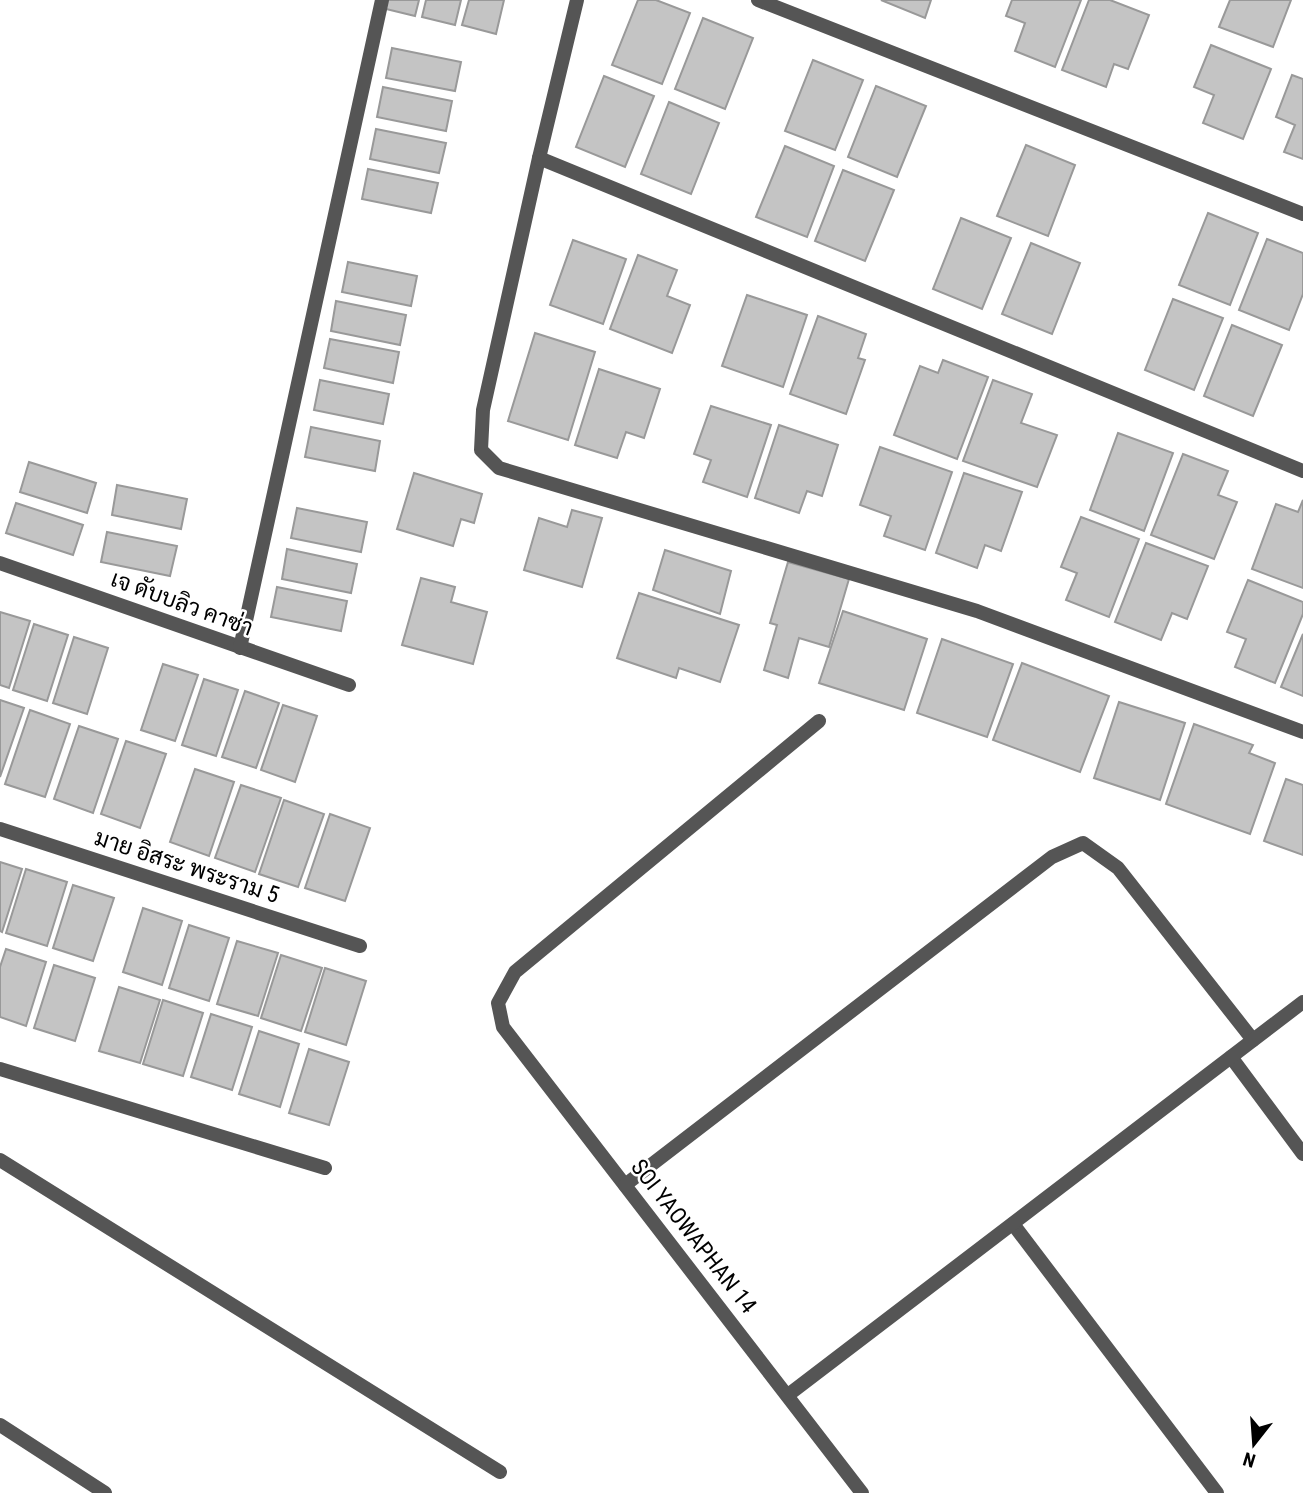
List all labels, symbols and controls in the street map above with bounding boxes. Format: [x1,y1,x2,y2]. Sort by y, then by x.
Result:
street label: เจ ดับบลิว คาซ่า [107,564,257,642]
street label: มาย อิสระ พระราม 5 [91,823,283,909]
street label: SOI YAOWAPHAN 14 [625,1154,762,1319]
north arrow [1219,1409,1289,1479]
text: N [1240,1447,1258,1472]

